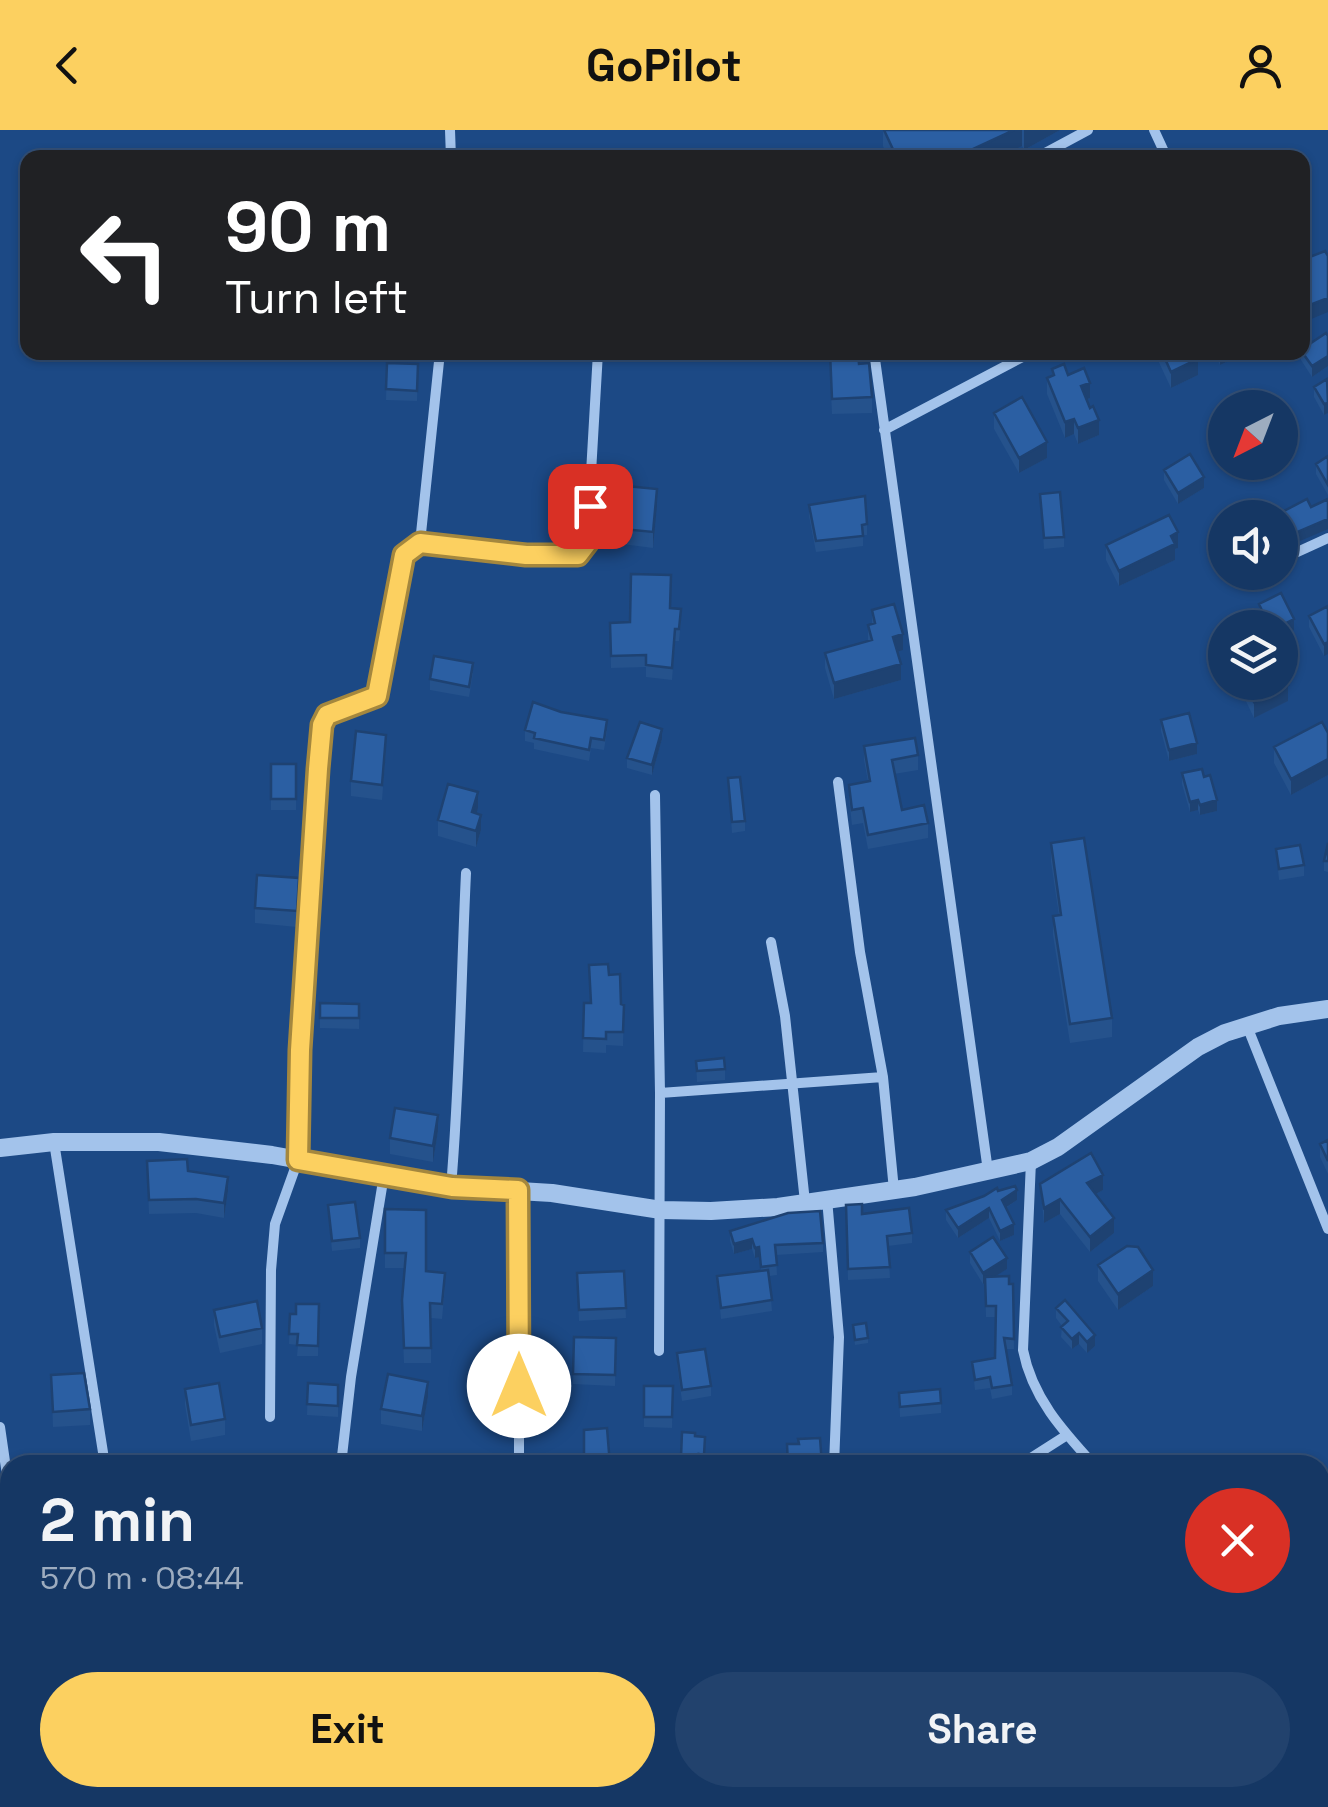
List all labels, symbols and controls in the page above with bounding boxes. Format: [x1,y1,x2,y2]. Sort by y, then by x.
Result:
text: GoPilot [586,37,742,94]
icon: back [40,38,95,93]
icon: person [1233,38,1288,93]
text: 90 m [225,182,391,271]
icon: left [60,190,190,320]
text: Turn left [225,269,408,326]
north arrow [1208,390,1298,480]
map controls [1208,390,1298,700]
pin [548,464,633,549]
icon: arrive [563,479,618,534]
button: sound [1208,500,1298,590]
button: layers [1208,610,1298,700]
position arrow [467,1334,571,1438]
text: 2 min [40,1482,195,1559]
button: close [1185,1488,1290,1593]
text: 570 m · 08:44 [40,1558,244,1598]
button: Exit [40,1672,655,1787]
button: Share [675,1672,1290,1787]

